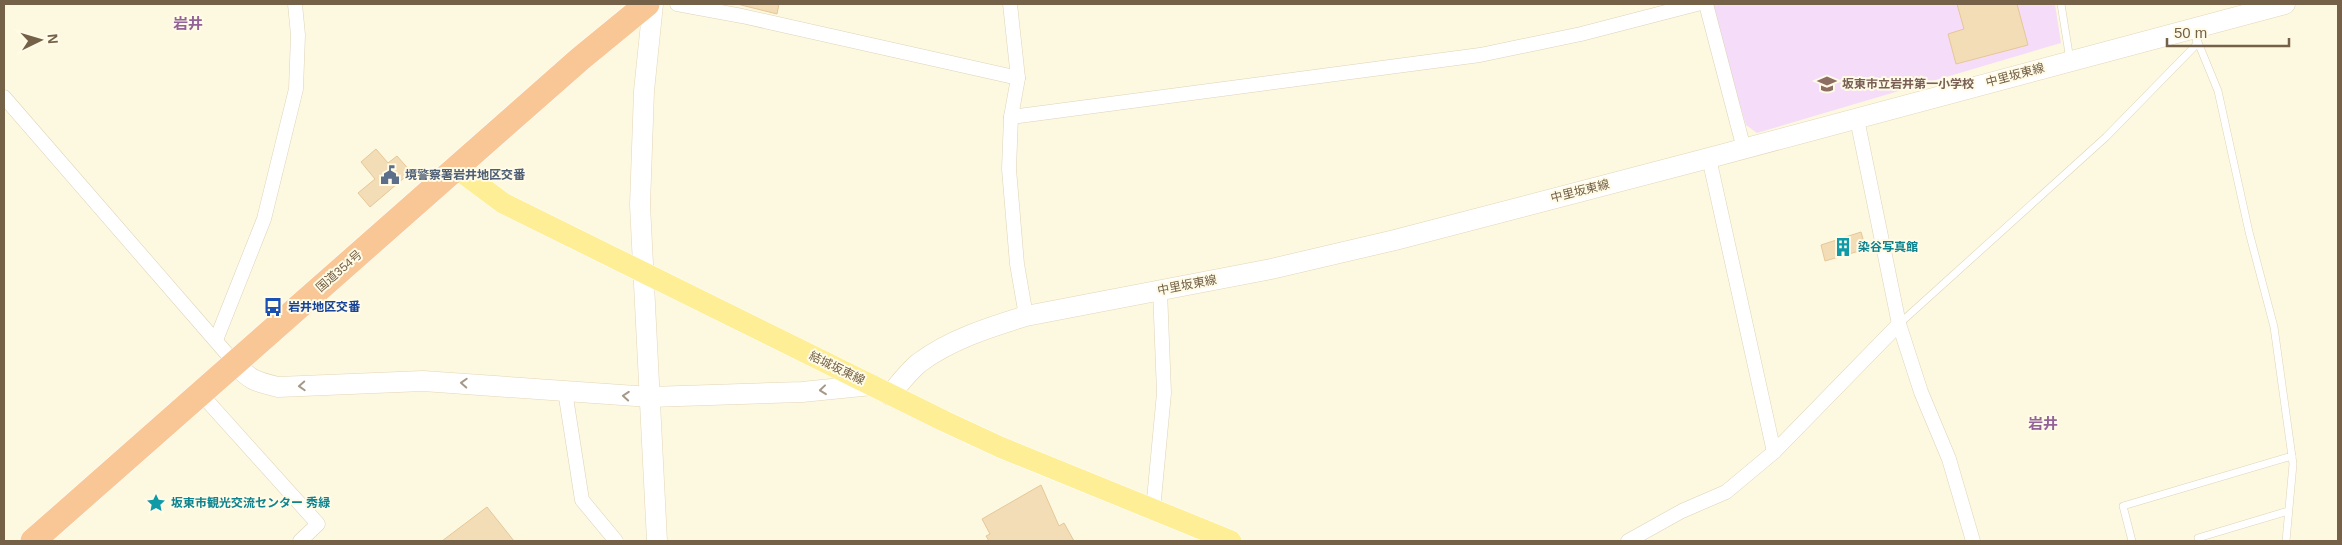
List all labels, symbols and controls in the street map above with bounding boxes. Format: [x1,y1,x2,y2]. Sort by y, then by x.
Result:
north arrow [15,15,65,65]
district label: 岩井 [173,15,203,32]
scale bar [2167,15,2290,47]
text: 50 m [2174,24,2207,41]
text: N [45,33,61,45]
street label: 中里坂東線 [1984,60,2046,90]
school or university icon: 坂東市立岩井第一小学校 [1816,73,1838,95]
place label: 坂東市立岩井第一小学校 [1842,77,1974,91]
public building icon: 境警察署岩井地区交番 [379,164,401,186]
place label: 境警察署岩井地区交番 [405,168,526,182]
street label: 中里坂東線 [1549,177,1611,205]
building icon: 染谷写真館 [1832,236,1854,258]
place label: 染谷写真館 [1858,240,1918,254]
street label: 国道354号 [313,247,365,295]
street label: 中里坂東線 [1156,272,1218,298]
bus stop icon: 岩井地区交番 [262,296,284,318]
place label: 岩井地区交番 [288,300,361,314]
street label: 結城坂東線 [807,349,867,387]
one-way arrow [460,378,468,389]
one-way arrow [297,381,305,392]
one-way arrow [819,384,827,395]
one-way arrow [622,390,630,401]
district label: 岩井 [2028,415,2058,432]
place icon: 坂東市観光交流センター 秀緑 [145,492,167,514]
place label: 坂東市観光交流センター 秀緑 [171,496,330,510]

